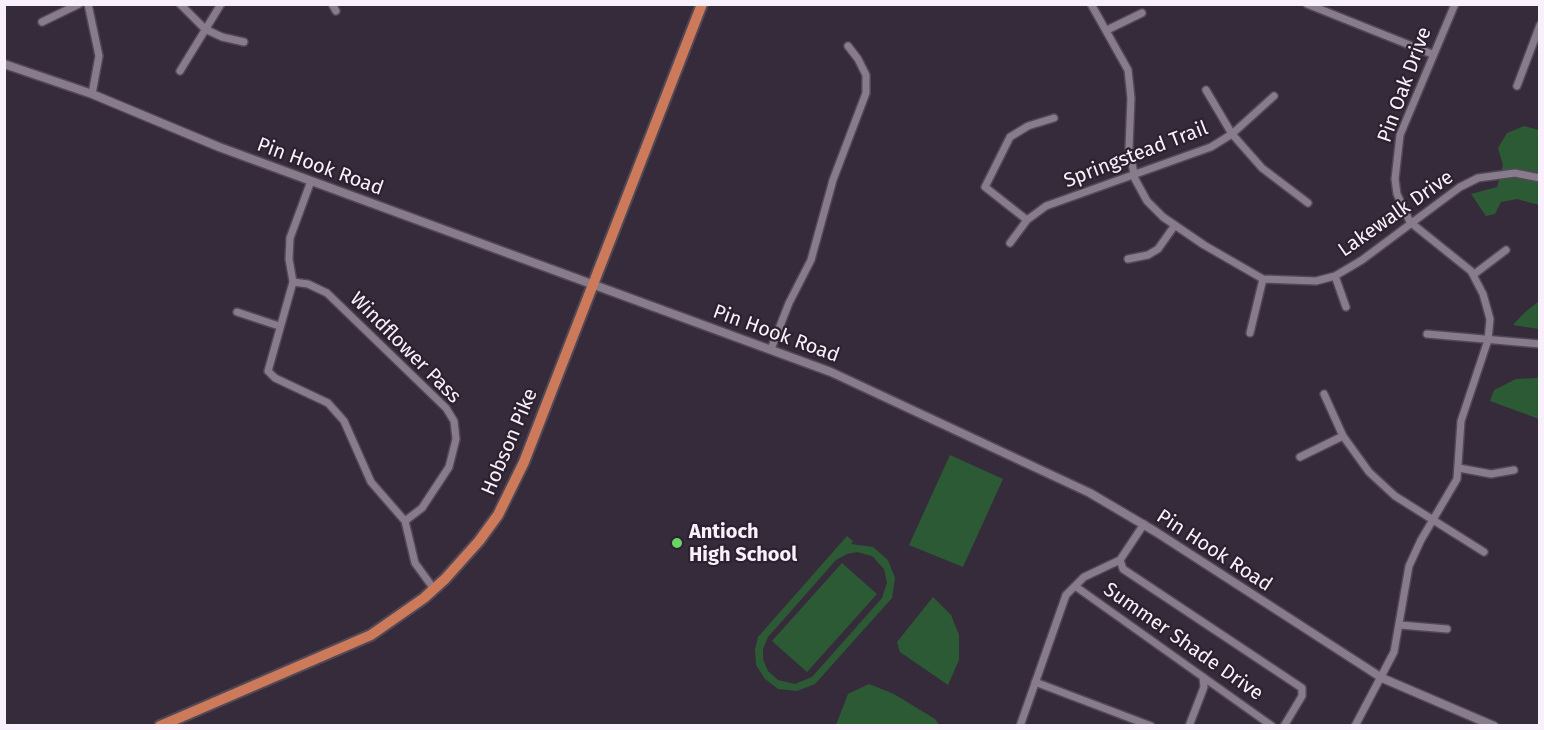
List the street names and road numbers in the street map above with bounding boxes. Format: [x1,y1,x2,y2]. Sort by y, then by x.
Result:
street label: Pin Oak Drive [1373,24,1437,146]
street label: Springstead Trail [1061,116,1211,194]
street label: Pin Hook Road [253,133,387,201]
street label: Lakewalk Drive [1334,166,1458,262]
street label: Windflower Pass [344,287,466,409]
street label: Pin Hook Road [709,300,843,368]
street label: Hobson Pike [477,385,543,499]
street label: Pin Hook Road [1152,505,1276,597]
street label: Summer Shade Drive [1099,578,1267,706]

